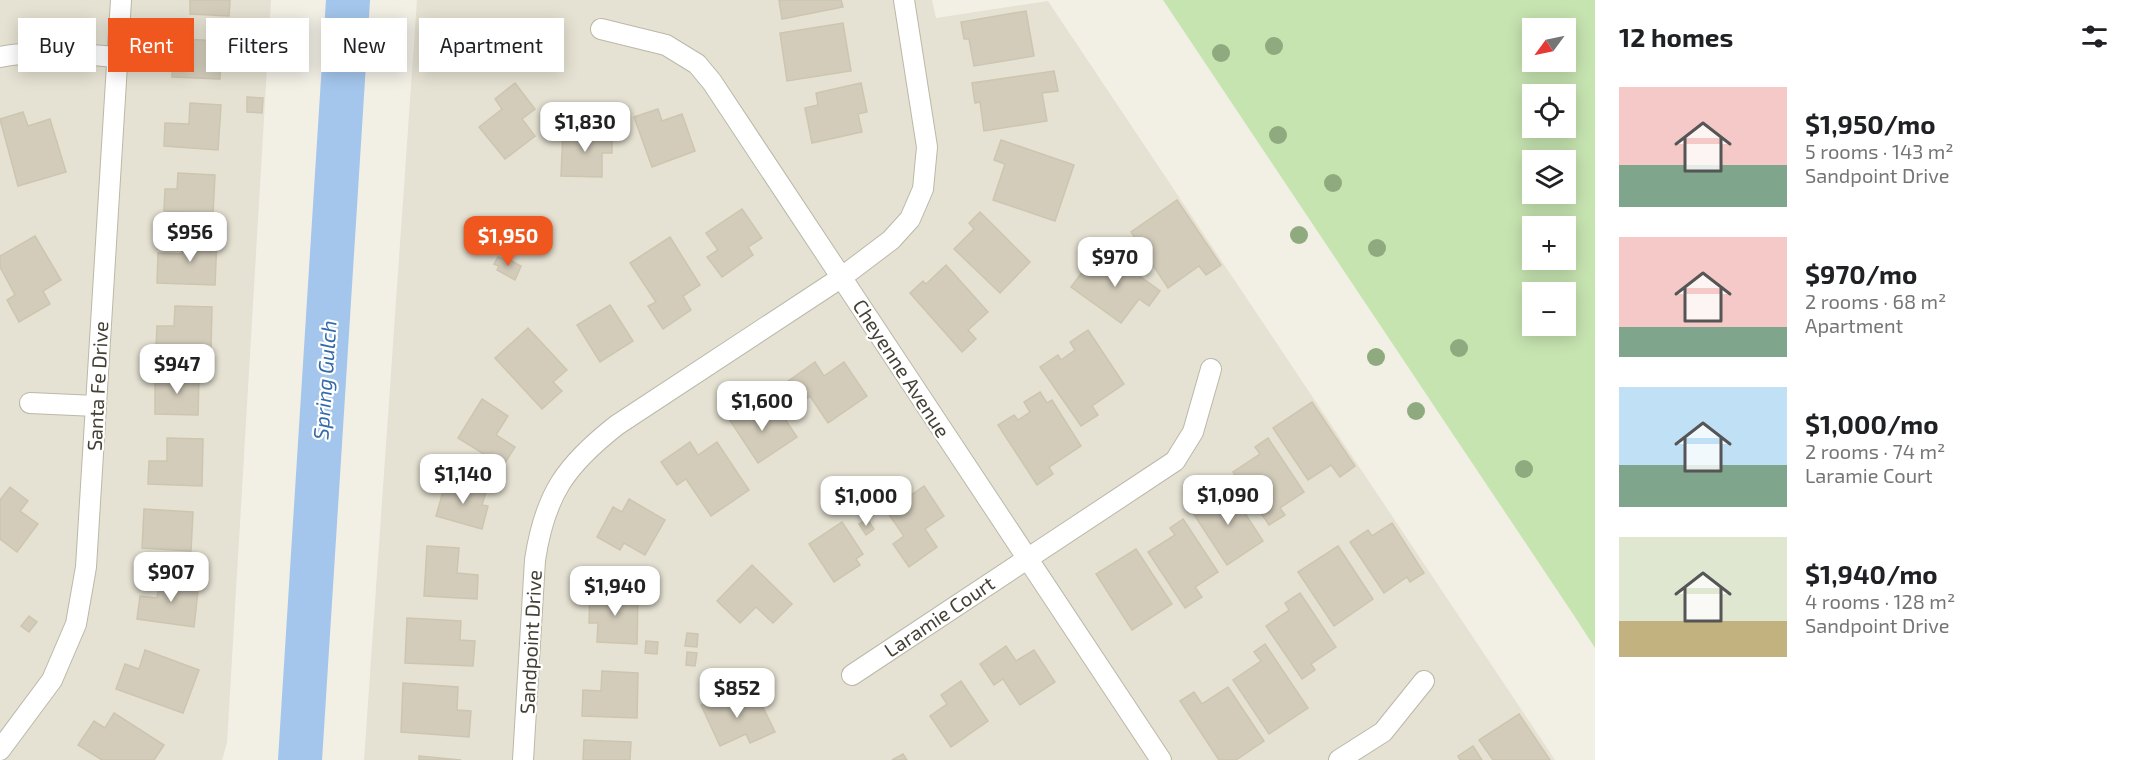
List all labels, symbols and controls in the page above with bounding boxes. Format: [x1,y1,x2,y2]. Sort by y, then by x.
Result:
chip: Buy [18,18,96,72]
chip: Rent [108,18,194,72]
chip: Filters [206,18,309,72]
chip: New [321,18,407,72]
chip: Apartment [419,18,564,72]
north arrow [1522,18,1576,72]
map controls [1522,18,1576,336]
icon: filters [2078,20,2111,53]
text: 12 homes [1619,21,1733,52]
button: locate [1522,84,1576,138]
pin: $1,830 [536,102,634,153]
text: $1,950/mo [1805,108,1935,139]
text: $1,830 [554,109,616,133]
icon: home [1667,111,1739,183]
text: 5 rooms · 143 m² [1805,139,1954,163]
button: layers [1522,150,1576,204]
text: Sandpoint Drive [1805,163,1949,187]
pin: $956 [154,212,226,263]
pin: $1,950 [459,216,557,267]
button: + [1522,216,1576,270]
text: $956 [167,219,213,243]
text: $1,950 [478,223,538,247]
pin: $970 [1079,237,1151,288]
text: $970 [1092,244,1138,268]
text: $970/mo [1805,258,1917,289]
icon: home [1667,261,1739,333]
button: − [1522,282,1576,336]
text: 2 rooms · 68 m² [1805,289,1946,313]
street label: Cheyenne Avenue [848,294,956,442]
text: Apartment [1805,313,1903,337]
water label: Spring Gulch [307,319,341,441]
street label: Santa Fe Drive [82,320,112,452]
pin: $947 [141,344,213,395]
text: $947 [154,351,200,375]
pin: $1,600 [713,381,811,432]
text: $1,600 [731,388,793,412]
text: $1,000/mo [1805,408,1939,439]
icon: home [1667,411,1739,483]
text: 2 rooms · 74 m² [1805,439,1945,463]
pin: $1,140 [414,454,512,505]
text: $1,140 [434,461,492,485]
text: Laramie Court [1805,463,1933,487]
pin: $1,090 [1179,475,1277,526]
pin: $1,000 [817,476,915,527]
text: $1,090 [1197,482,1259,506]
text: $1,000 [835,483,897,507]
pin: $907 [135,552,207,603]
text: $1,940/mo [1805,558,1938,589]
text: $907 [148,559,194,583]
icon: home [1667,561,1739,633]
pin: $1,940 [566,566,664,617]
street label: Sandpoint Drive [514,569,546,715]
street label: Laramie Court [879,570,999,662]
text: $1,940 [584,573,646,597]
text: 4 rooms · 128 m² [1805,589,1955,613]
text: Sandpoint Drive [1805,613,1949,637]
pin: $852 [701,668,773,719]
text: $852 [714,675,760,699]

